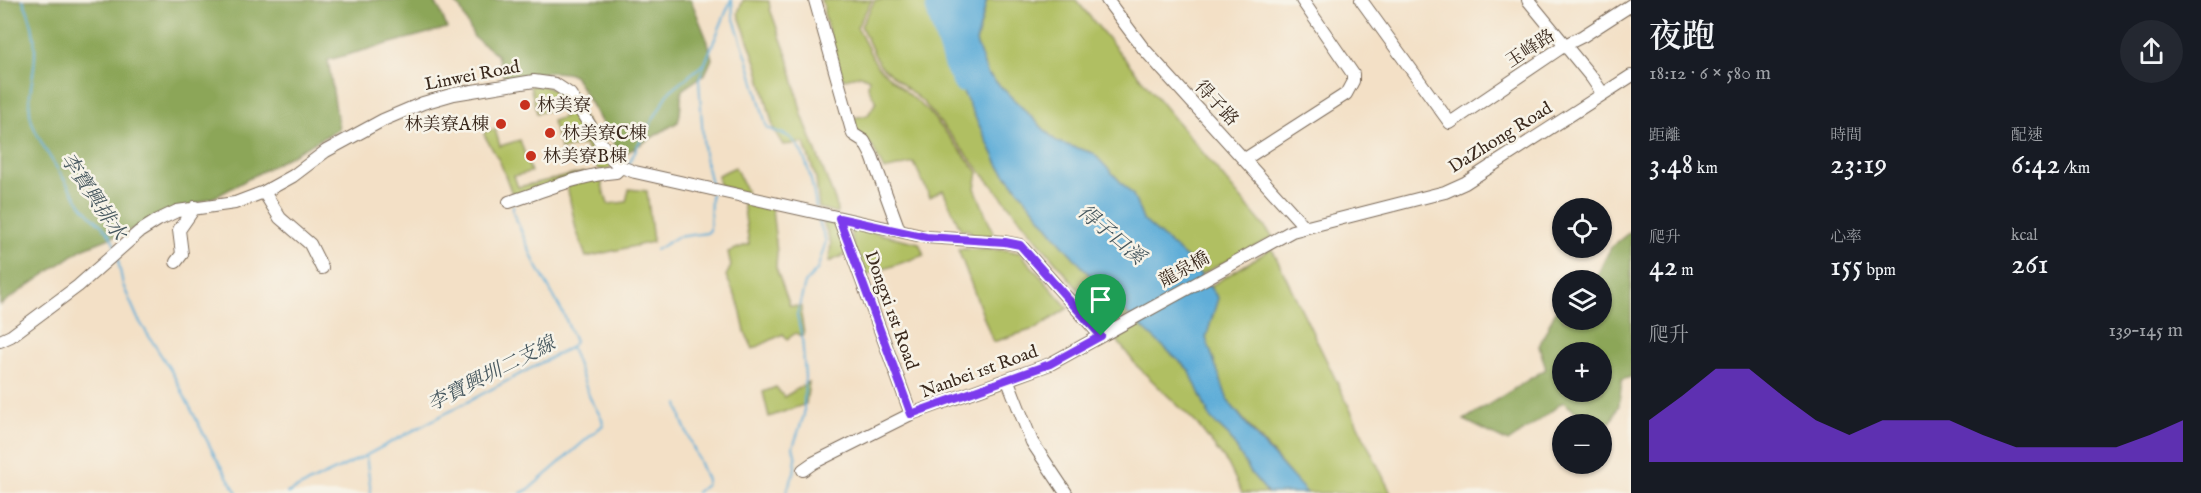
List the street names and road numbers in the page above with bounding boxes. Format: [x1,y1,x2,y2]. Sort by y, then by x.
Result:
street label: 玉峰路 [1502,25,1560,74]
street label: Linwei Road [423,56,522,97]
street label: 得子路 [1189,76,1243,132]
street label: DaZhong Road [1445,97,1557,179]
street label: 龍泉橋 [1156,247,1214,293]
street label: Dongxi 1st Road [858,248,923,373]
street label: Nanbei 1st Road [918,340,1042,404]

